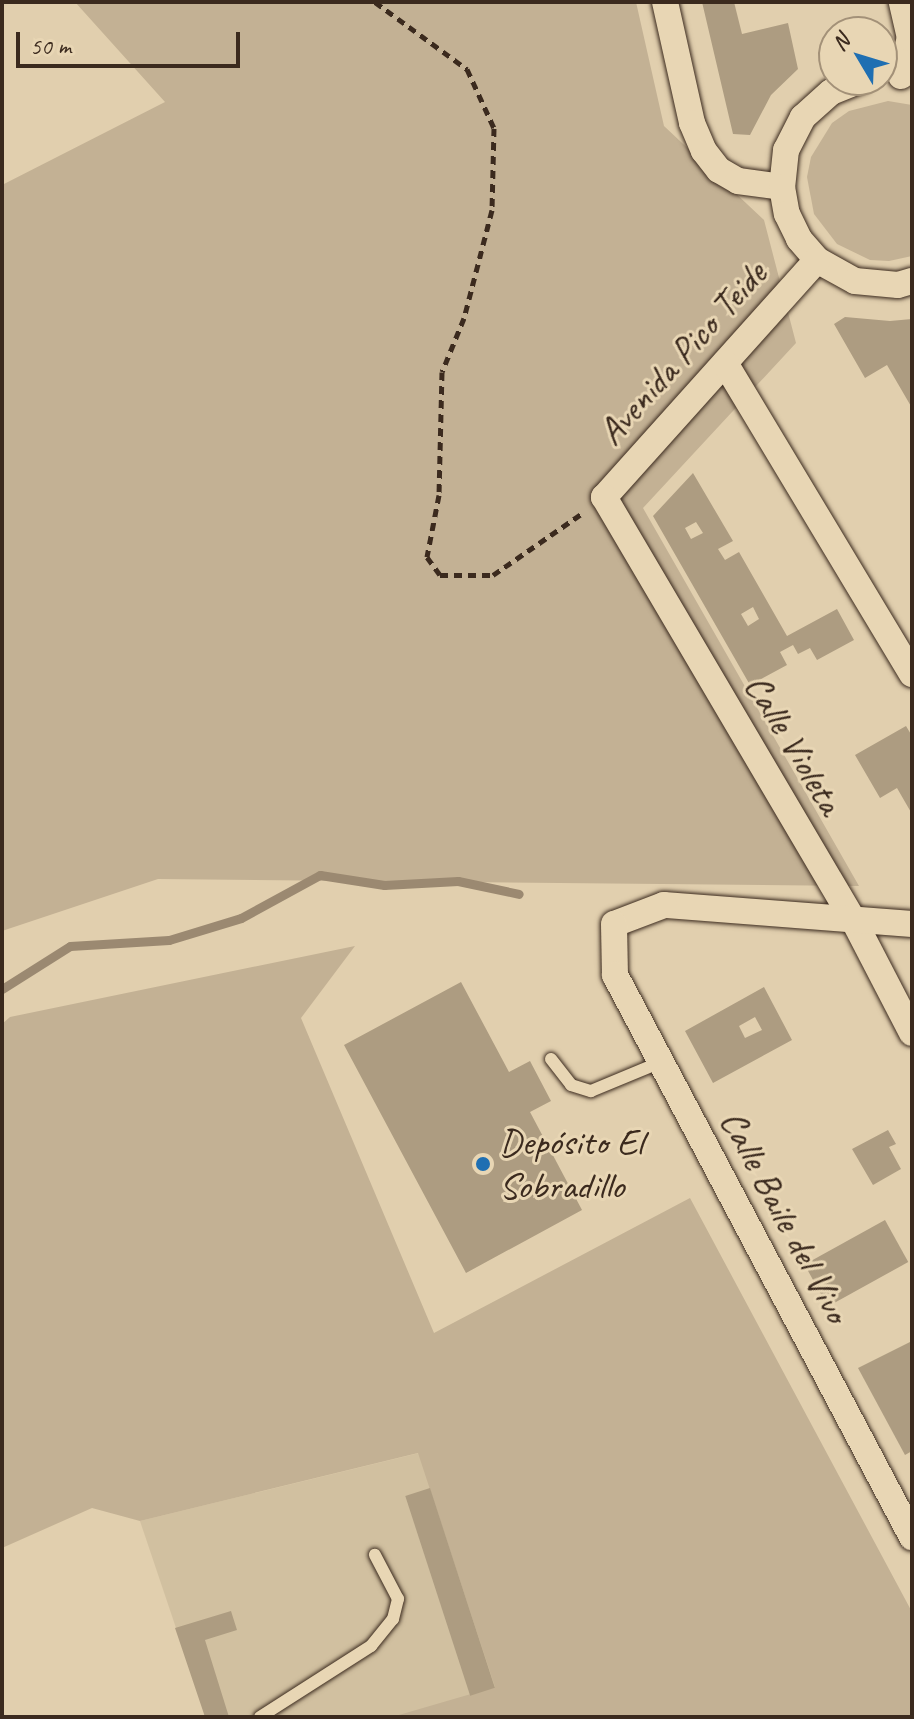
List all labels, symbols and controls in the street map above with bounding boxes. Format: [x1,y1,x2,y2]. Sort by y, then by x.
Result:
scale bar [20,16,244,66]
north arrow [818,16,898,96]
text: N [825,28,856,56]
text: 50 m [30,31,71,61]
street label: Avenida Pico Teide [588,252,776,454]
street label: Calle Violeta [734,665,854,823]
street label: Calle Baile del Vivo [710,1101,860,1331]
place label: Depósito El Sobradillo [499,1119,643,1208]
marker: Depósito El Sobradillo [474,1155,492,1173]

